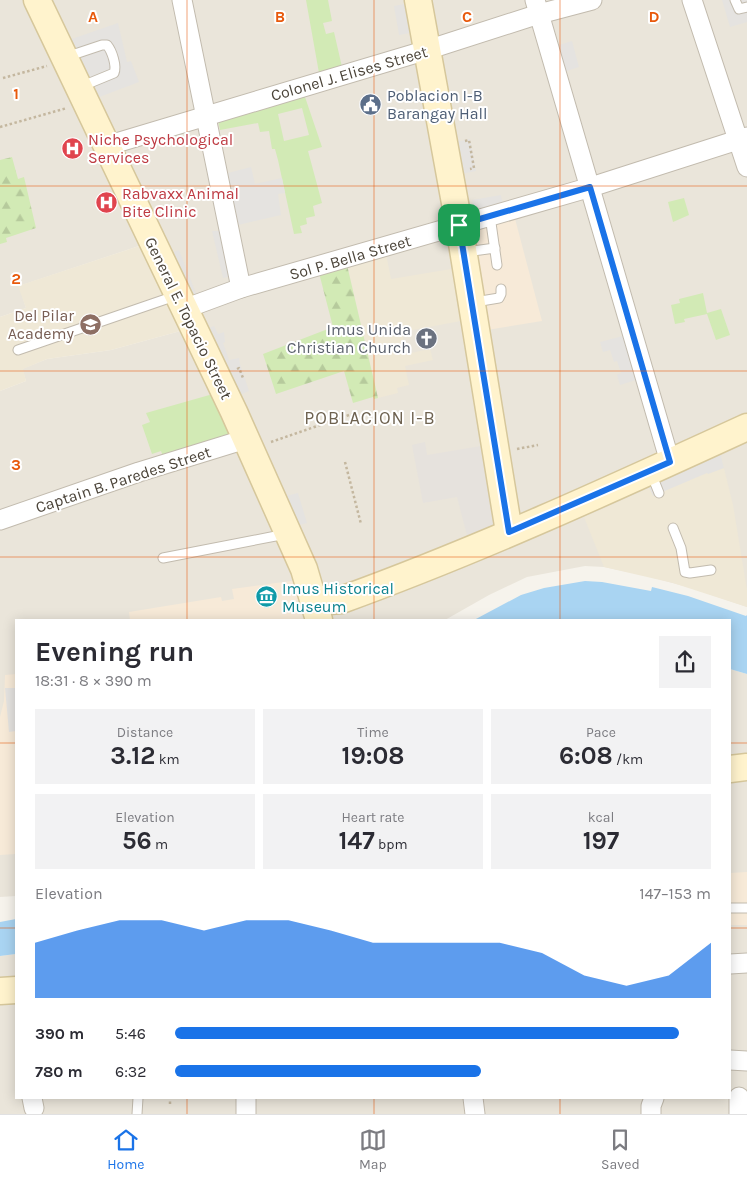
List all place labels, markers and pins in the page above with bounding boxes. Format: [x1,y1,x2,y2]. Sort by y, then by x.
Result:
place label: Poblacion I-B Barangay Hall [387,86,488,123]
public building icon: Poblacion I-B Barangay Hall [359,92,383,116]
place label: Niche Psychological Services [88,130,233,167]
hospital icon: Niche Psychological Services [60,136,84,160]
place label: Rabvaxx Animal Bite Clinic [122,184,239,221]
hospital icon: Rabvaxx Animal Bite Clinic [94,190,118,214]
pin [438,204,480,246]
place label: Del Pilar Academy [8,306,75,343]
school or university icon: Del Pilar Academy [78,312,102,336]
place label: Imus Unida Christian Church [287,320,411,357]
church icon: Imus Unida Christian Church [415,326,439,350]
place label: Imus Historical Museum [282,579,394,616]
museum icon: Imus Historical Museum [254,585,278,609]

